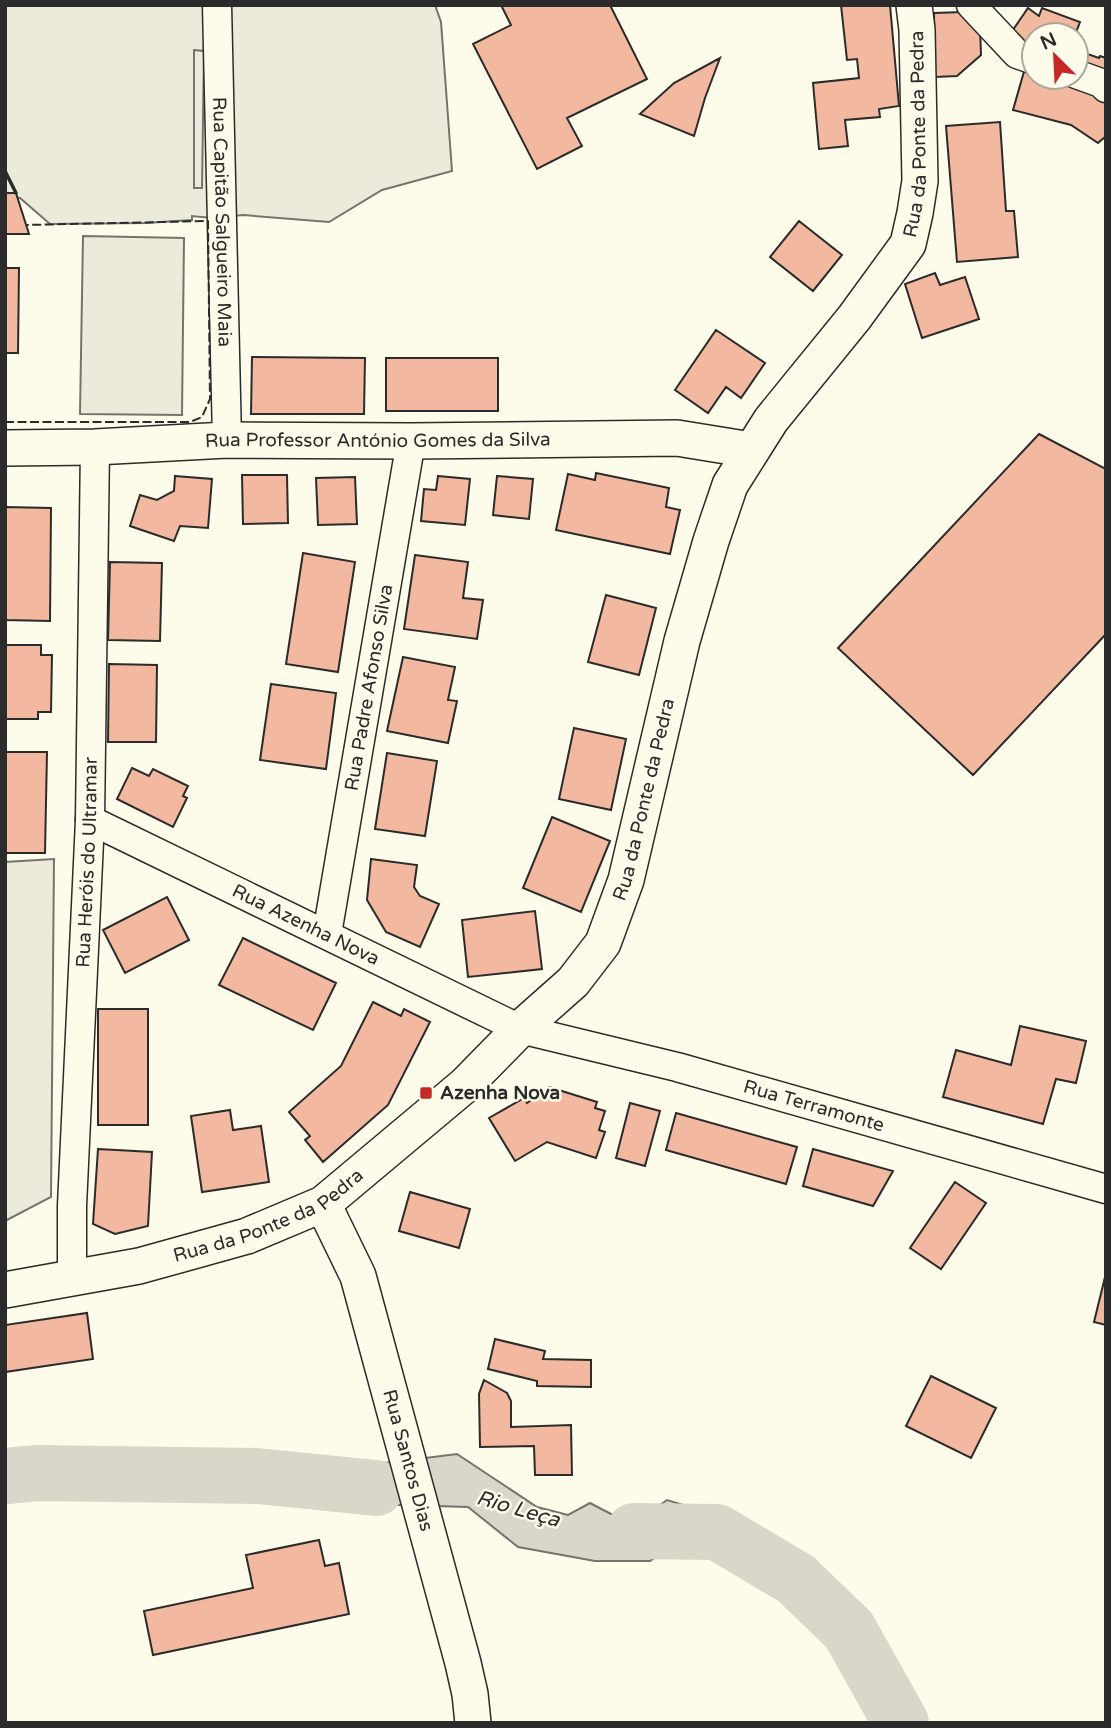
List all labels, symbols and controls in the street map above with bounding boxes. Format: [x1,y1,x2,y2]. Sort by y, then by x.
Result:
north arrow [1020,21,1090,91]
text: N [1037,28,1060,55]
street label: Rua da Ponte da Pedra [899,30,931,240]
street label: Rua Capitão Salgueiro Maia [208,97,236,347]
street label: Rua Professor António Gomes da Silva [204,428,551,452]
street label: Rua Padre Afonso Silva [341,582,397,793]
street label: Rua da Ponte da Pedra [608,696,679,904]
street label: Rua Heróis do Ultramar [72,756,102,968]
street label: Rua Azenha Nova [229,880,383,970]
street label: Rua Terramonte [741,1075,887,1136]
place label: Azenha Nova [440,1082,560,1104]
marker: Azenha Nova [418,1085,434,1101]
street label: Rua da Ponte da Pedra [171,1164,368,1267]
street label: Rua Santos Dias [378,1387,438,1534]
water label: Rio Leça [474,1485,564,1533]

